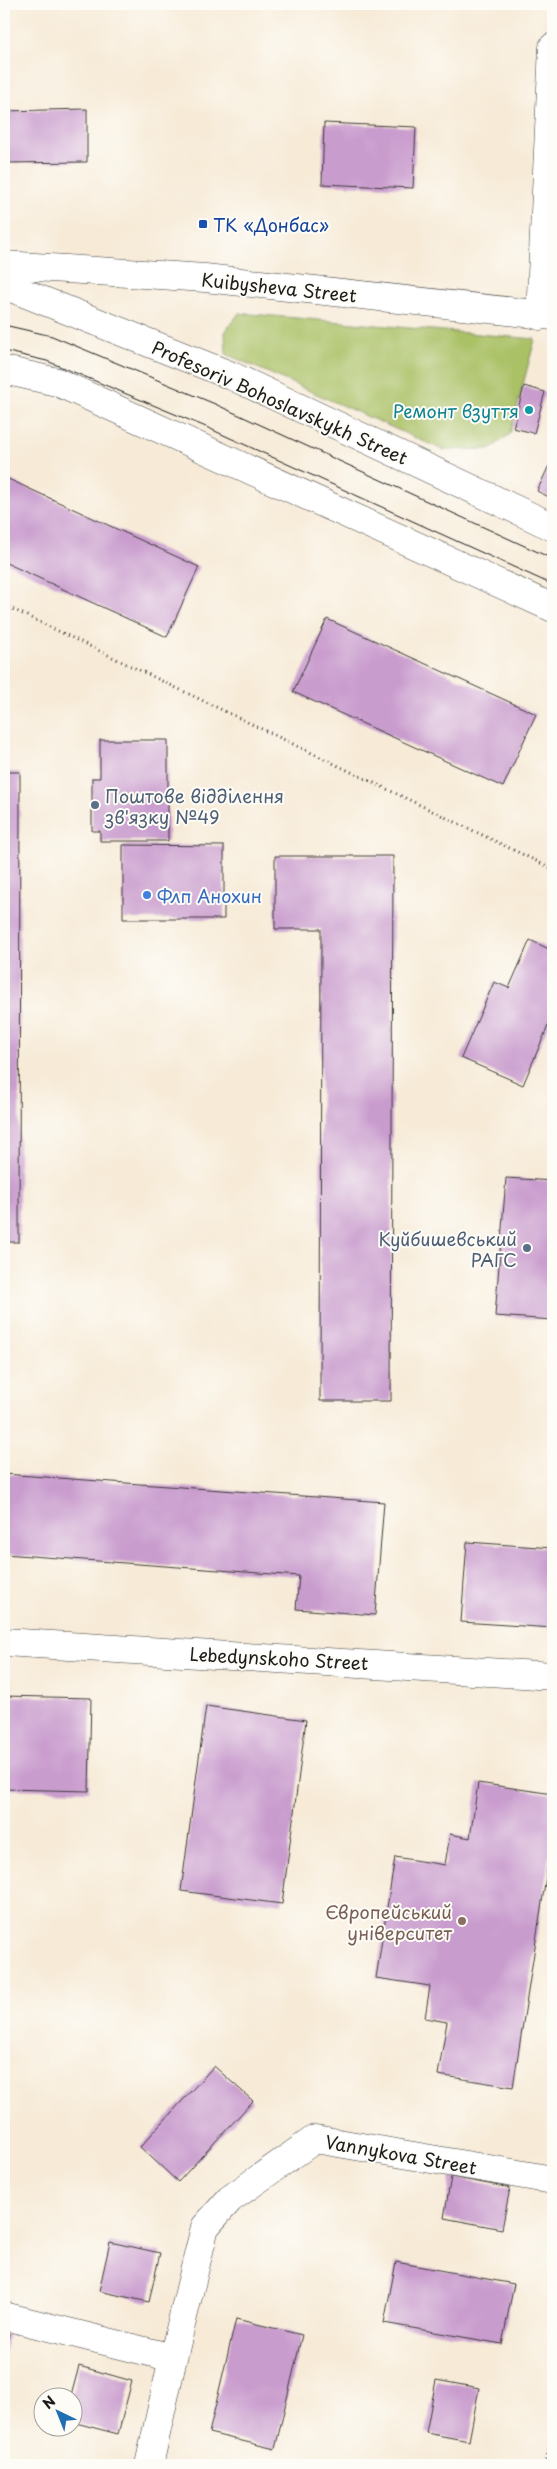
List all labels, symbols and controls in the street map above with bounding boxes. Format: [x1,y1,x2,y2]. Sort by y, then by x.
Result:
place label: ТК «Донбас» [213,211,329,238]
marker: ТК «Донбас» [197,218,209,230]
street label: Kuibysheva Street [200,265,358,309]
street label: Profesoriv Bohoslavskykh Street [148,333,412,471]
place label: Ремонт взуття [393,397,519,424]
marker: Ремонт взуття [523,404,535,416]
place label: Поштове відділення зв'язку №49 [104,782,284,830]
marker: Поштове відділення зв'язку №49 [89,799,101,811]
place label: Флп Анохин [157,882,262,909]
marker: Флп Анохин [141,889,153,901]
place label: Куйбишевський РАГС [378,1225,517,1273]
marker: Куйбишевський РАГС [521,1242,533,1254]
street label: Lebedynskoho Street [189,1640,369,1676]
place label: Європейський університет [325,1898,452,1946]
marker: Європейський університет [456,1915,468,1927]
street label: Vannykova Street [323,2127,479,2181]
north arrow [32,2386,82,2436]
text: N [38,2391,60,2414]

